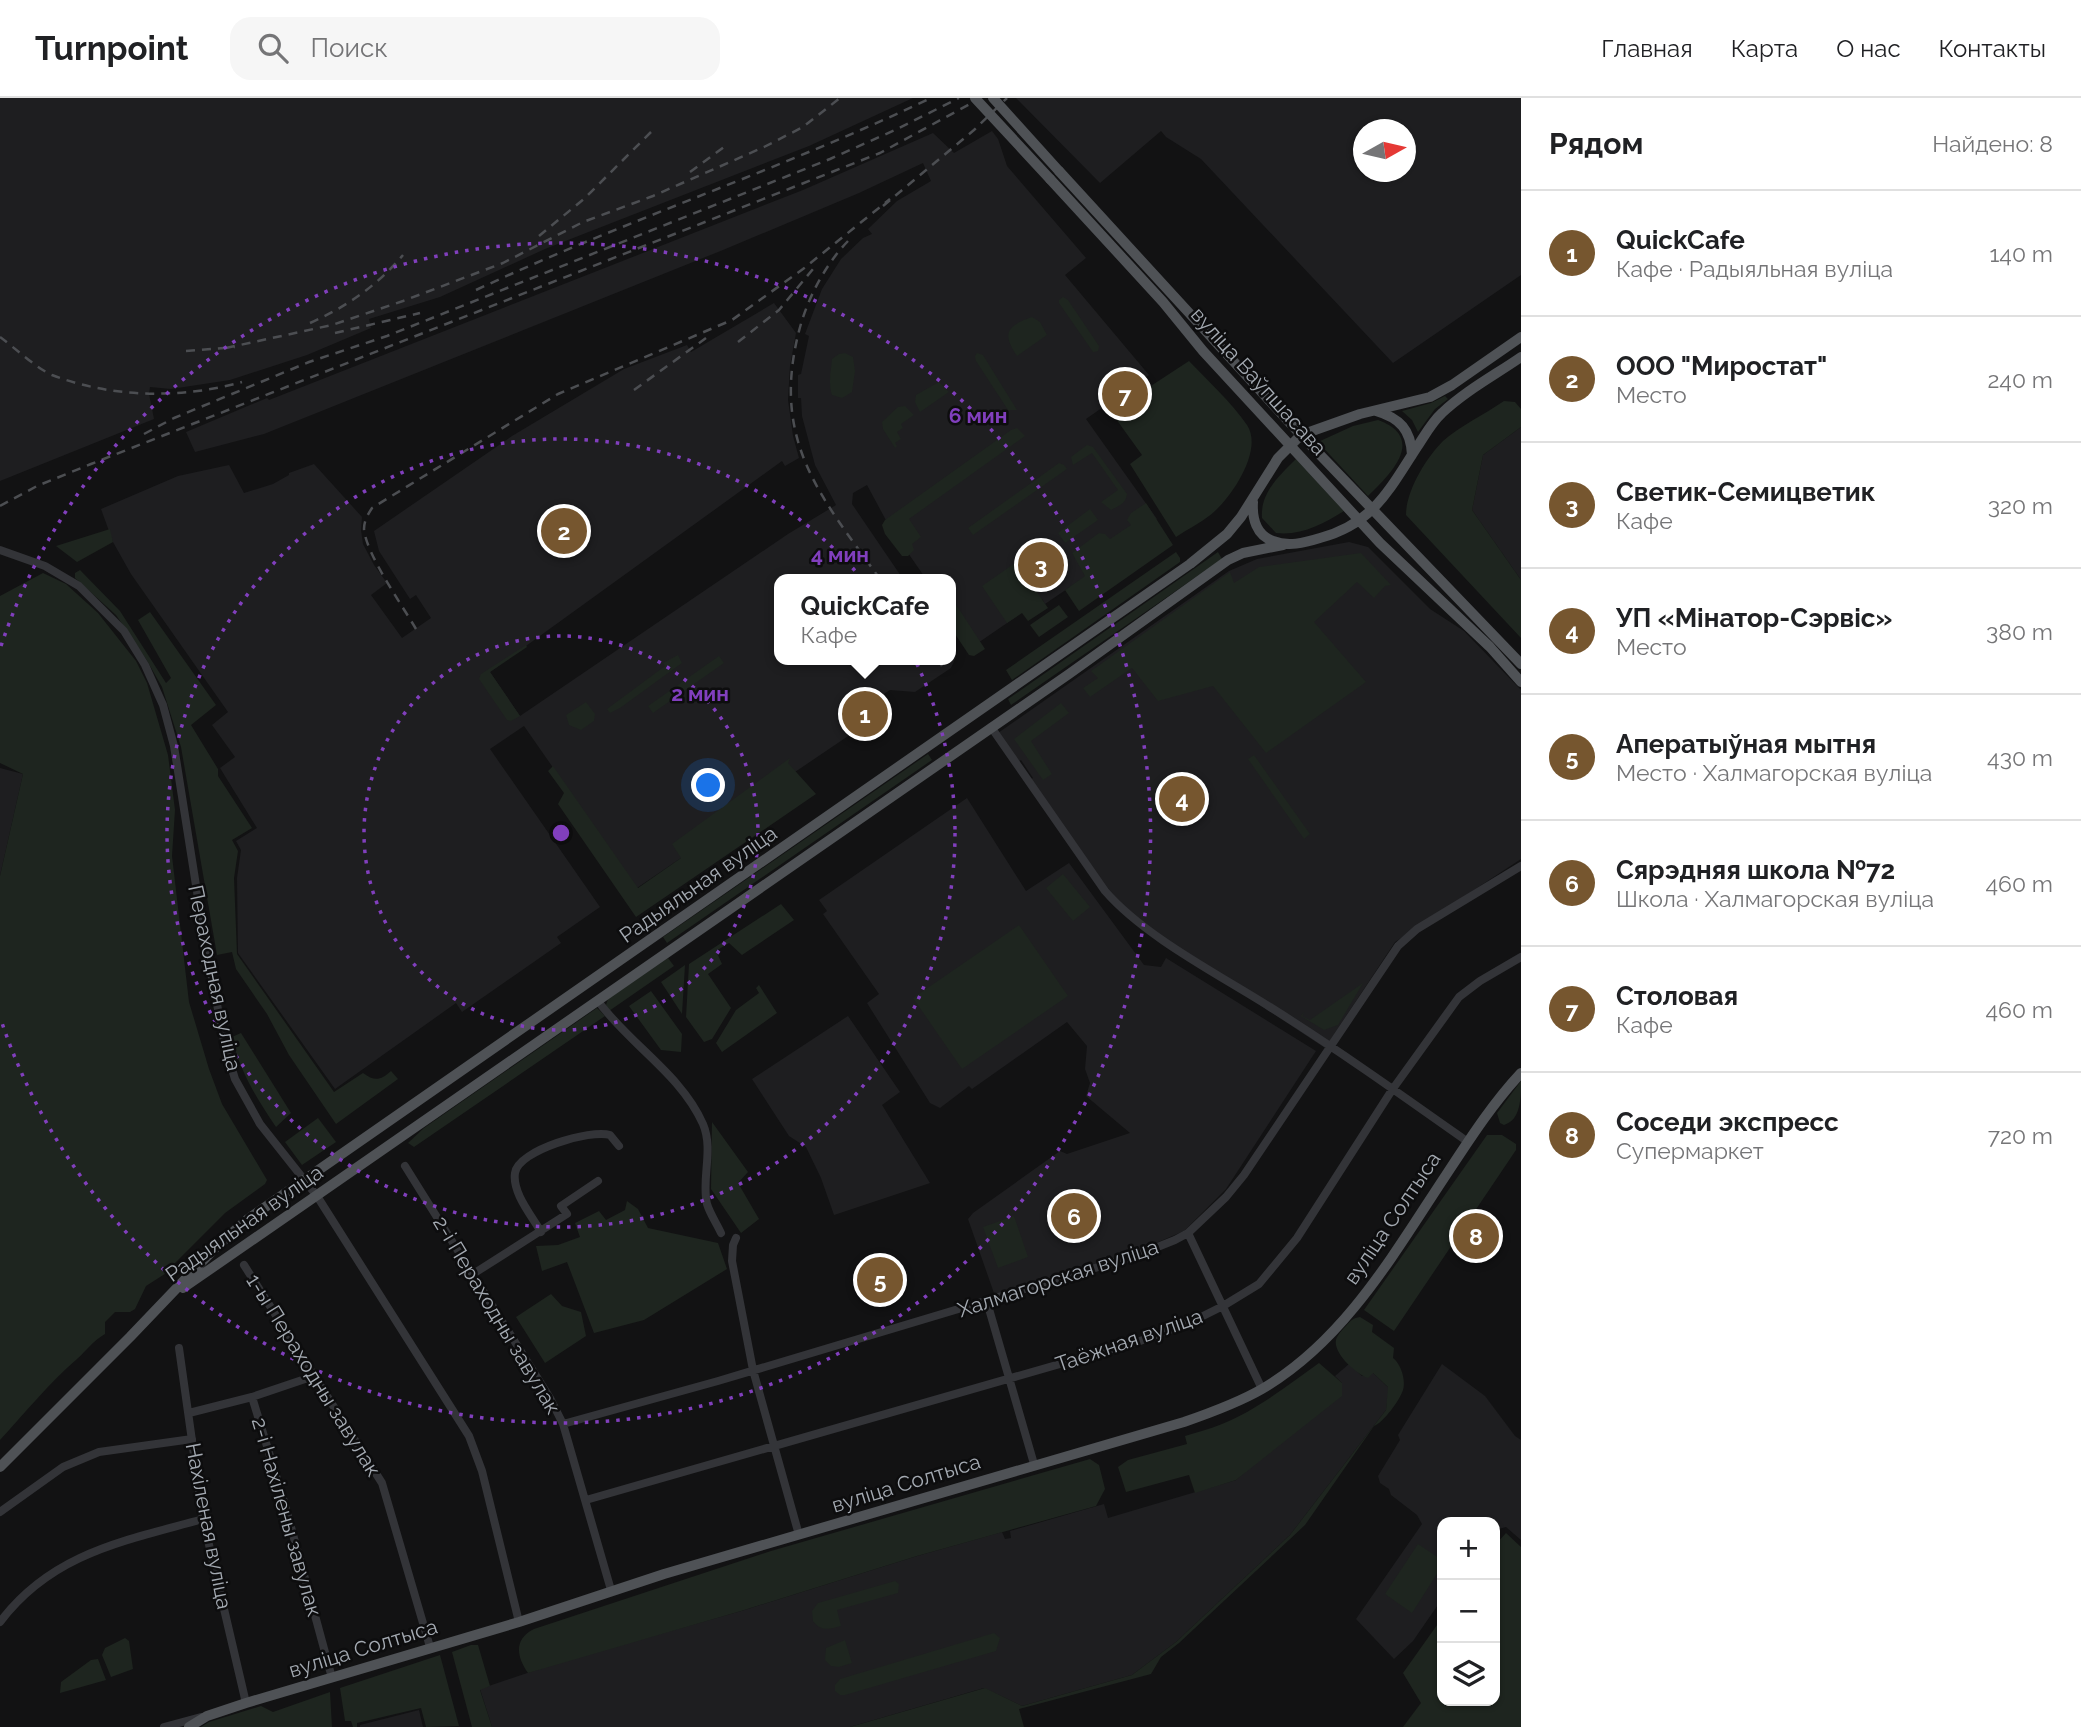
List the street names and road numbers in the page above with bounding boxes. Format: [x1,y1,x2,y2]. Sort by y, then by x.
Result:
street label: вуліца Ваўпшасава [1186,302,1332,460]
street label: Радыяльная вуліца [614,820,782,948]
street label: Пераходная вуліца [183,883,247,1073]
street label: вуліца Солтыса [1339,1147,1445,1289]
street label: Радыяльная вуліца [160,1159,328,1287]
street label: 2-і Пераходны завулак [428,1211,566,1419]
street label: Халмагорская вуліца [954,1234,1162,1322]
street label: 1-ы Пераходны завулак [241,1269,387,1481]
street label: Таёжная вуліца [1052,1303,1206,1377]
street label: 2-і Нахілены завулак [247,1415,327,1619]
street label: Нахіленая вуліца [181,1441,237,1611]
street label: вуліца Солтыса [829,1449,983,1517]
street label: вуліца Солтыса [286,1614,440,1682]

